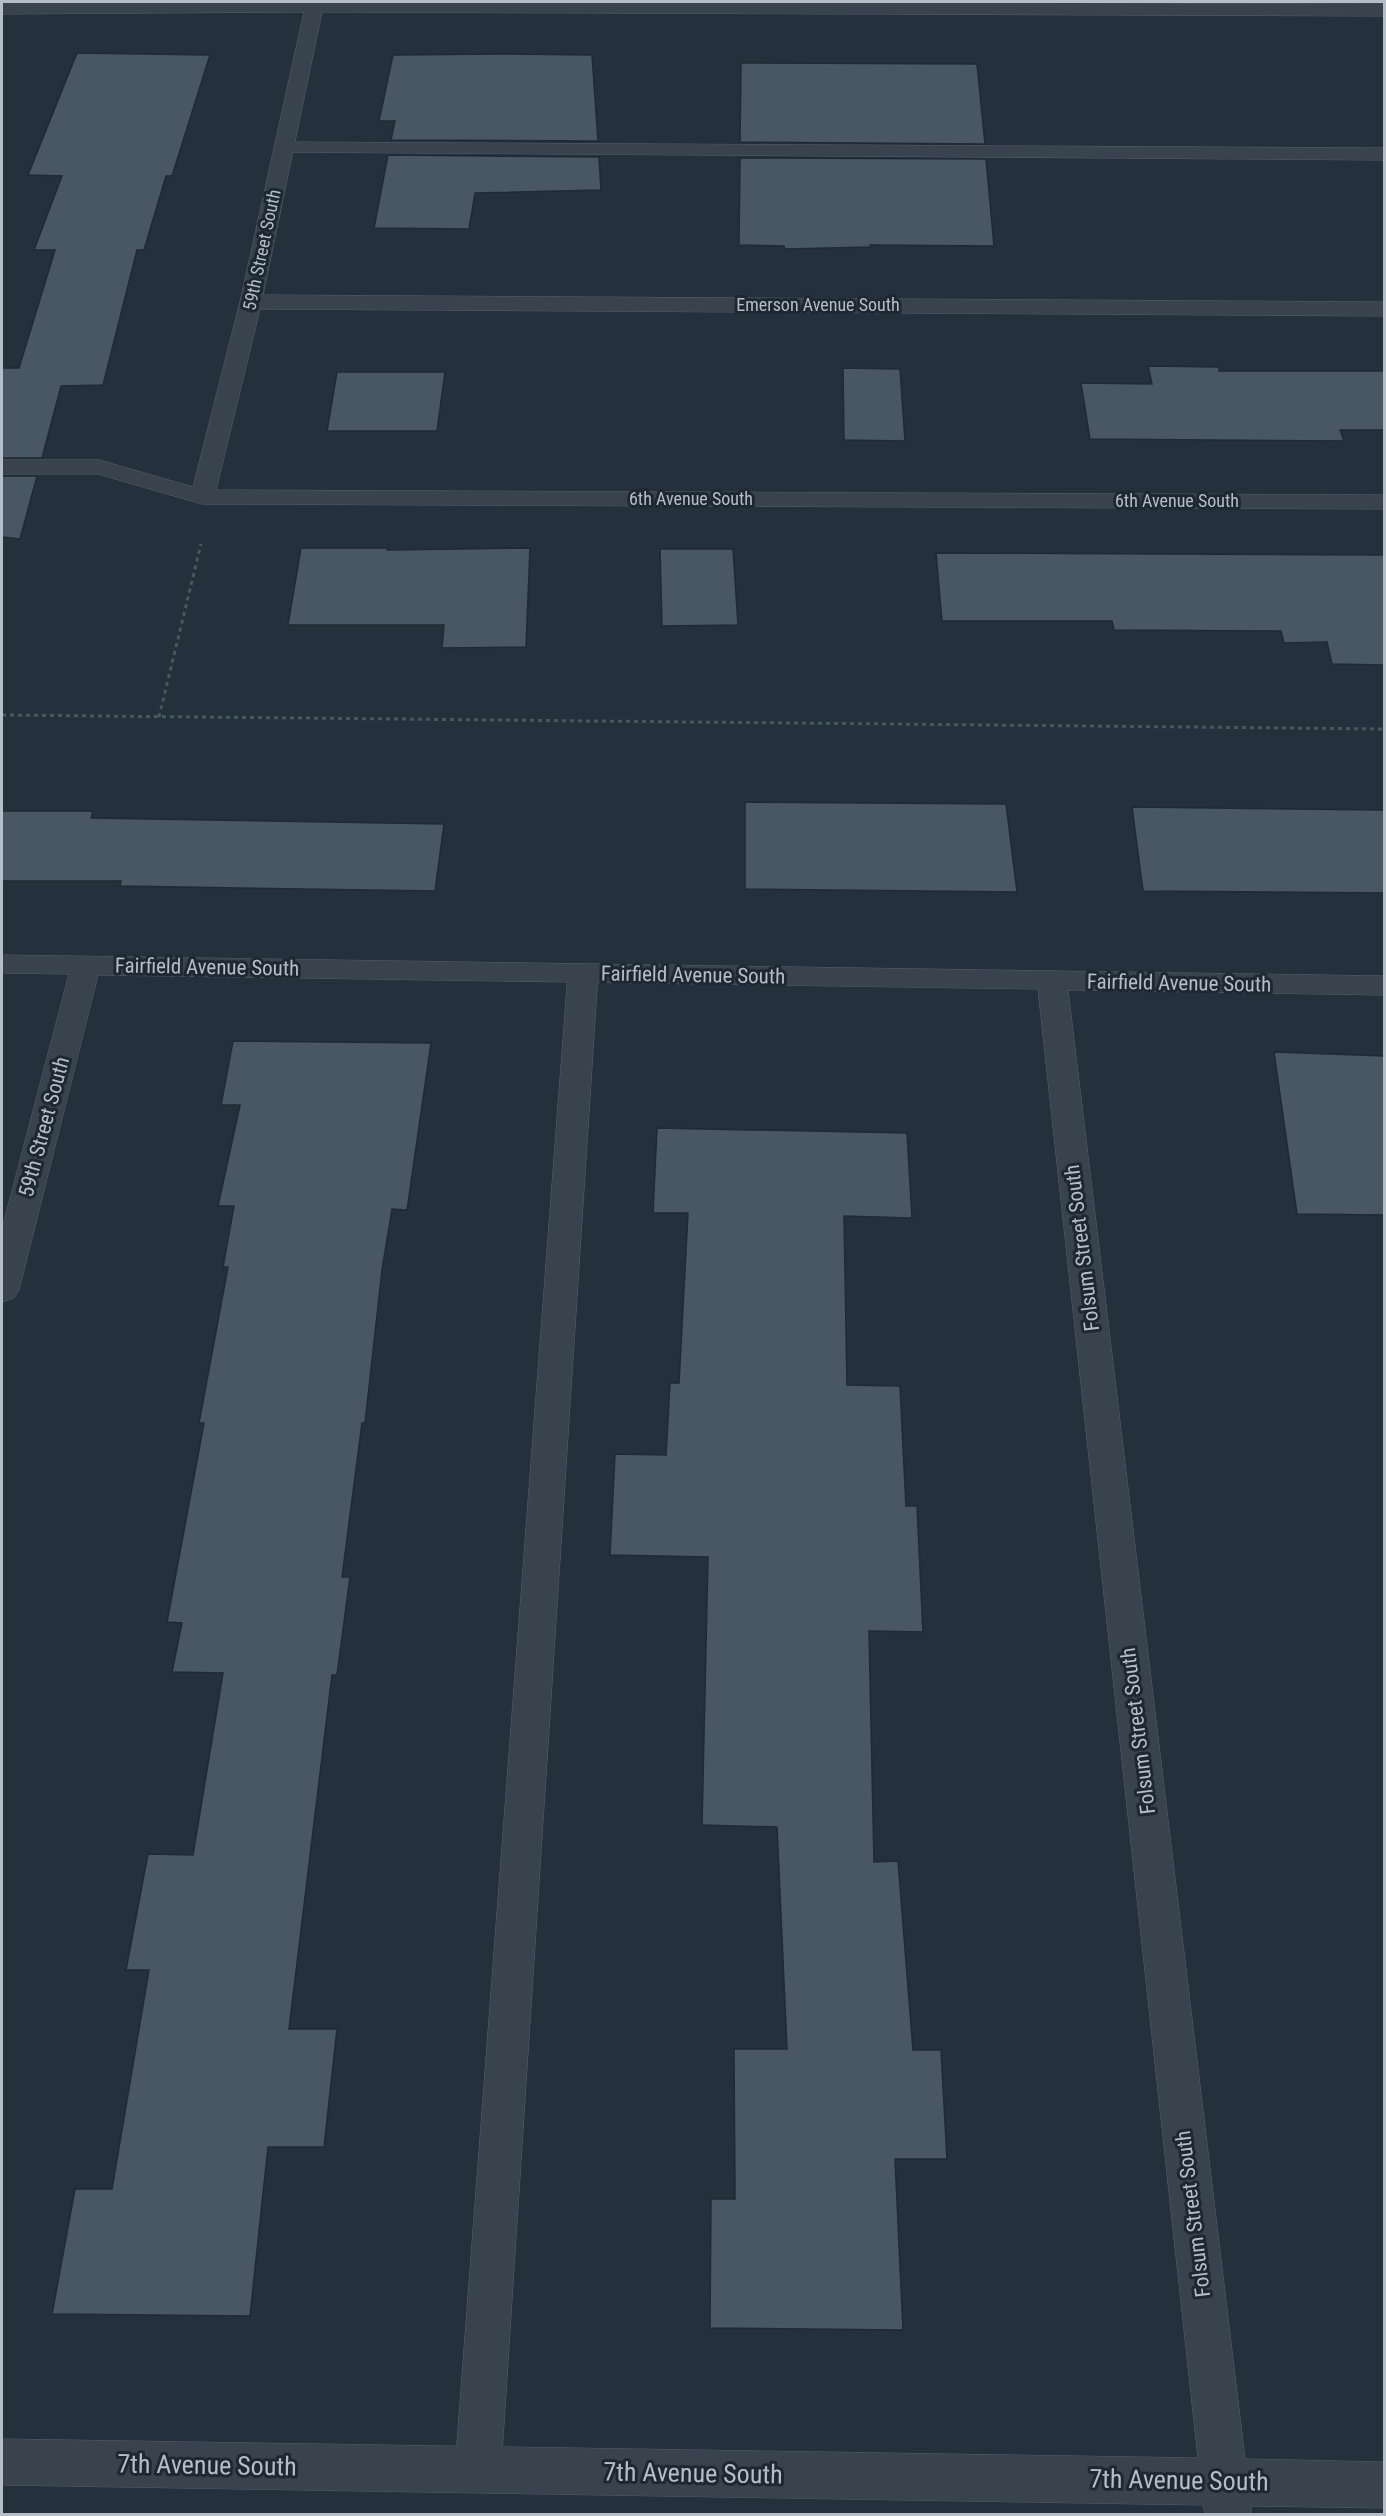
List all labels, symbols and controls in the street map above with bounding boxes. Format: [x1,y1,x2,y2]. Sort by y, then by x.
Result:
street label: 59th Street South [238,187,285,312]
street label: Emerson Avenue South [736,294,900,315]
street label: 6th Avenue South [629,488,753,509]
street label: 6th Avenue South [1115,490,1239,511]
street label: Fairfield Avenue South [115,953,299,981]
street label: Fairfield Avenue South [601,961,785,989]
street label: Fairfield Avenue South [1087,969,1271,997]
street label: 59th Street South [14,1054,74,1200]
street label: Folsum Street South [1060,1163,1104,1333]
street label: Folsum Street South [1116,1646,1160,1816]
street label: Folsum Street South [1171,2129,1215,2299]
street label: 7th Avenue South [117,2448,297,2482]
street label: 7th Avenue South [603,2456,783,2490]
street label: 7th Avenue South [1089,2463,1269,2497]

